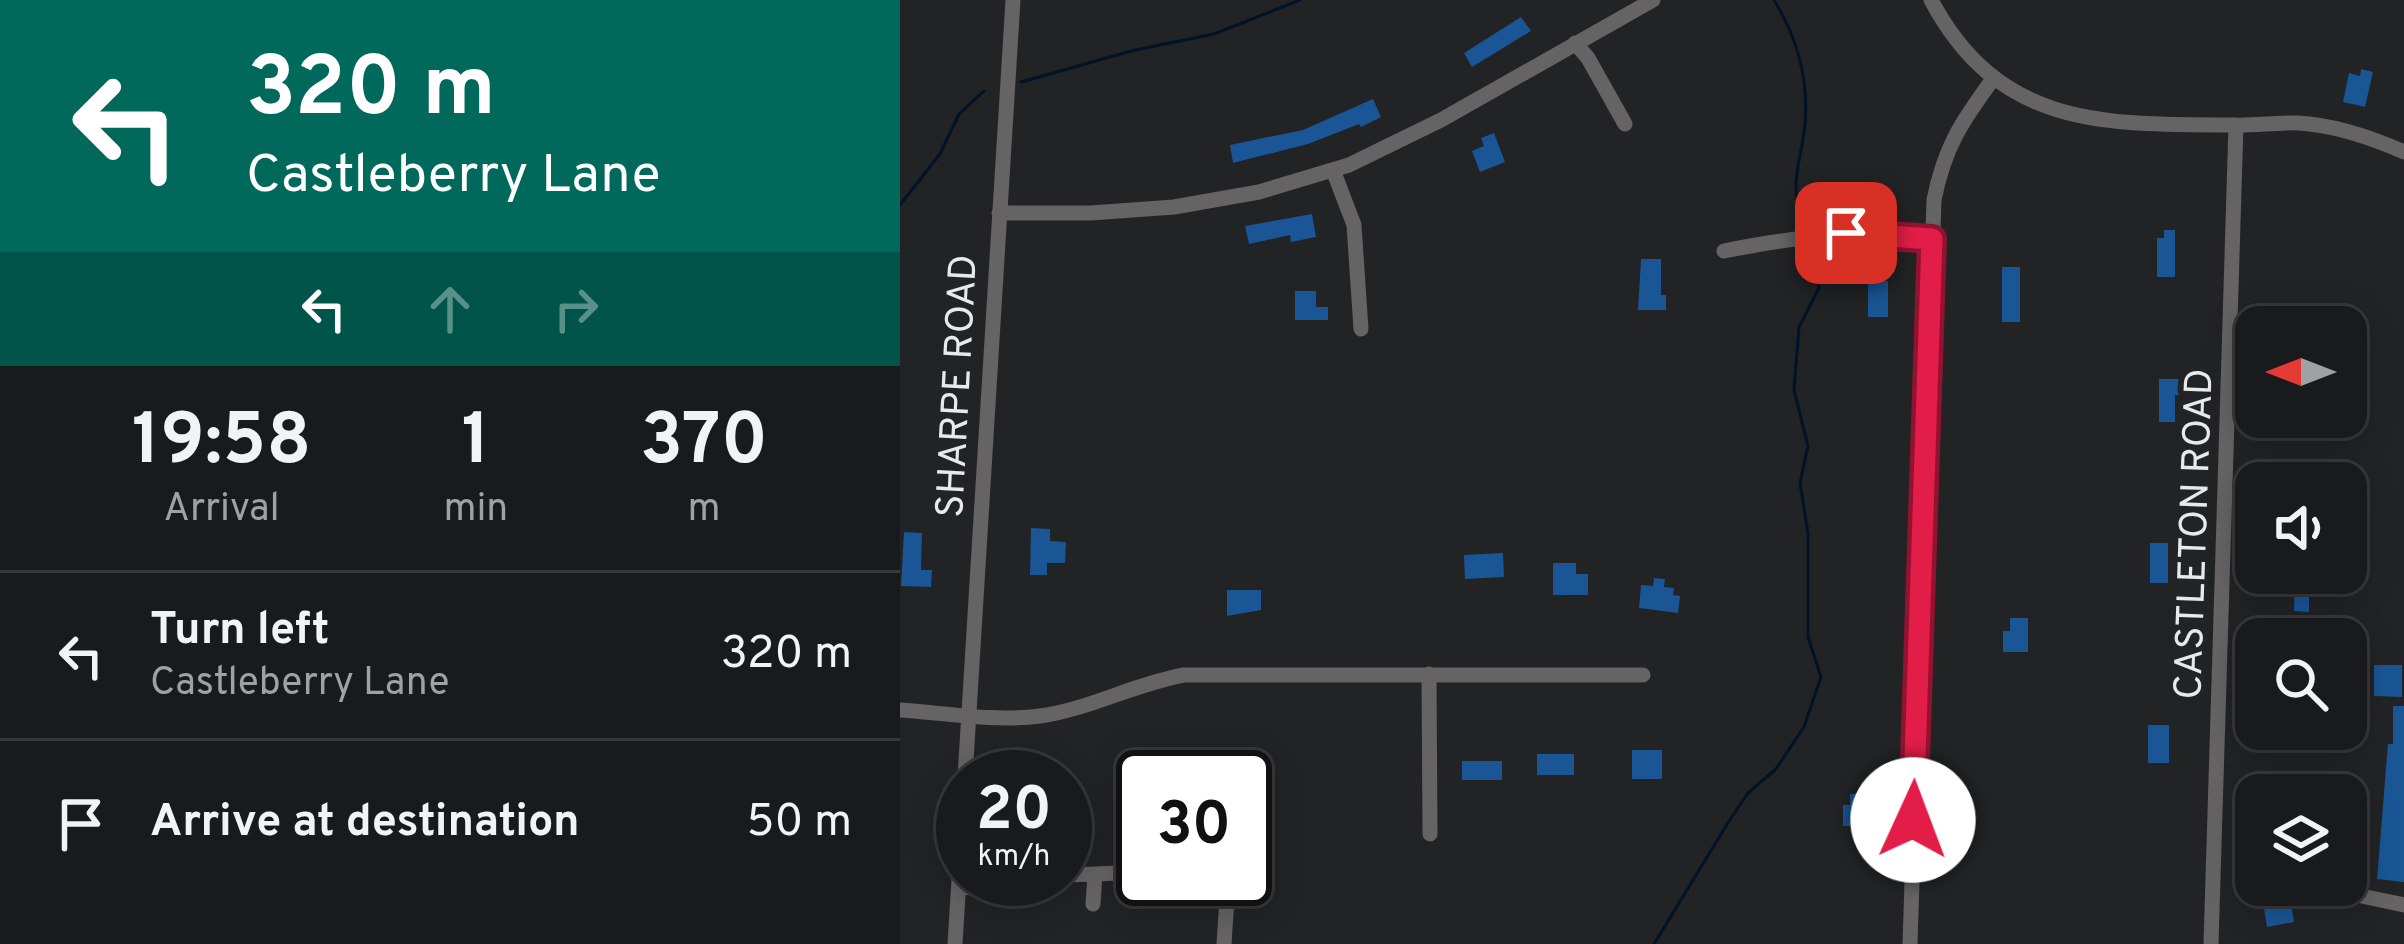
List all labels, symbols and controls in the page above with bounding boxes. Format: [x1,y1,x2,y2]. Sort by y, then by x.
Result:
text: 320 m [246,39,496,145]
icon: left [48,48,204,204]
text: Castleberry Lane [246,143,661,212]
pin [1795,182,1897,284]
icon: arrive [1813,200,1879,266]
street label: SHARPE ROAD [928,253,991,519]
icon: left [291,276,357,342]
icon: ahead [417,276,483,342]
icon: right [543,276,609,342]
north arrow [2235,306,2367,438]
map controls [2235,306,2367,906]
street label: CASTLETON ROAD [2166,368,2227,701]
text: 19:58 [132,398,312,490]
text: 1 [461,398,490,490]
text: 370 [640,398,768,490]
button: sound [2235,462,2367,594]
text: Arrival [164,486,280,535]
text: min [443,486,508,535]
text: m [688,486,721,535]
text: Turn left [150,603,329,660]
button: search [2235,618,2367,750]
icon: left [48,623,114,689]
text: 320 m [721,627,852,684]
text: Castleberry Lane [150,660,449,709]
speed limit sign: 30 [1116,750,1272,906]
position arrow [1850,757,1976,883]
button: layers [2235,774,2367,906]
text: 20 [976,775,1052,851]
icon: arrive [48,791,114,857]
text: Arrive at destination [150,795,580,852]
text: 50 m [747,795,852,852]
text: km/h [978,839,1050,876]

